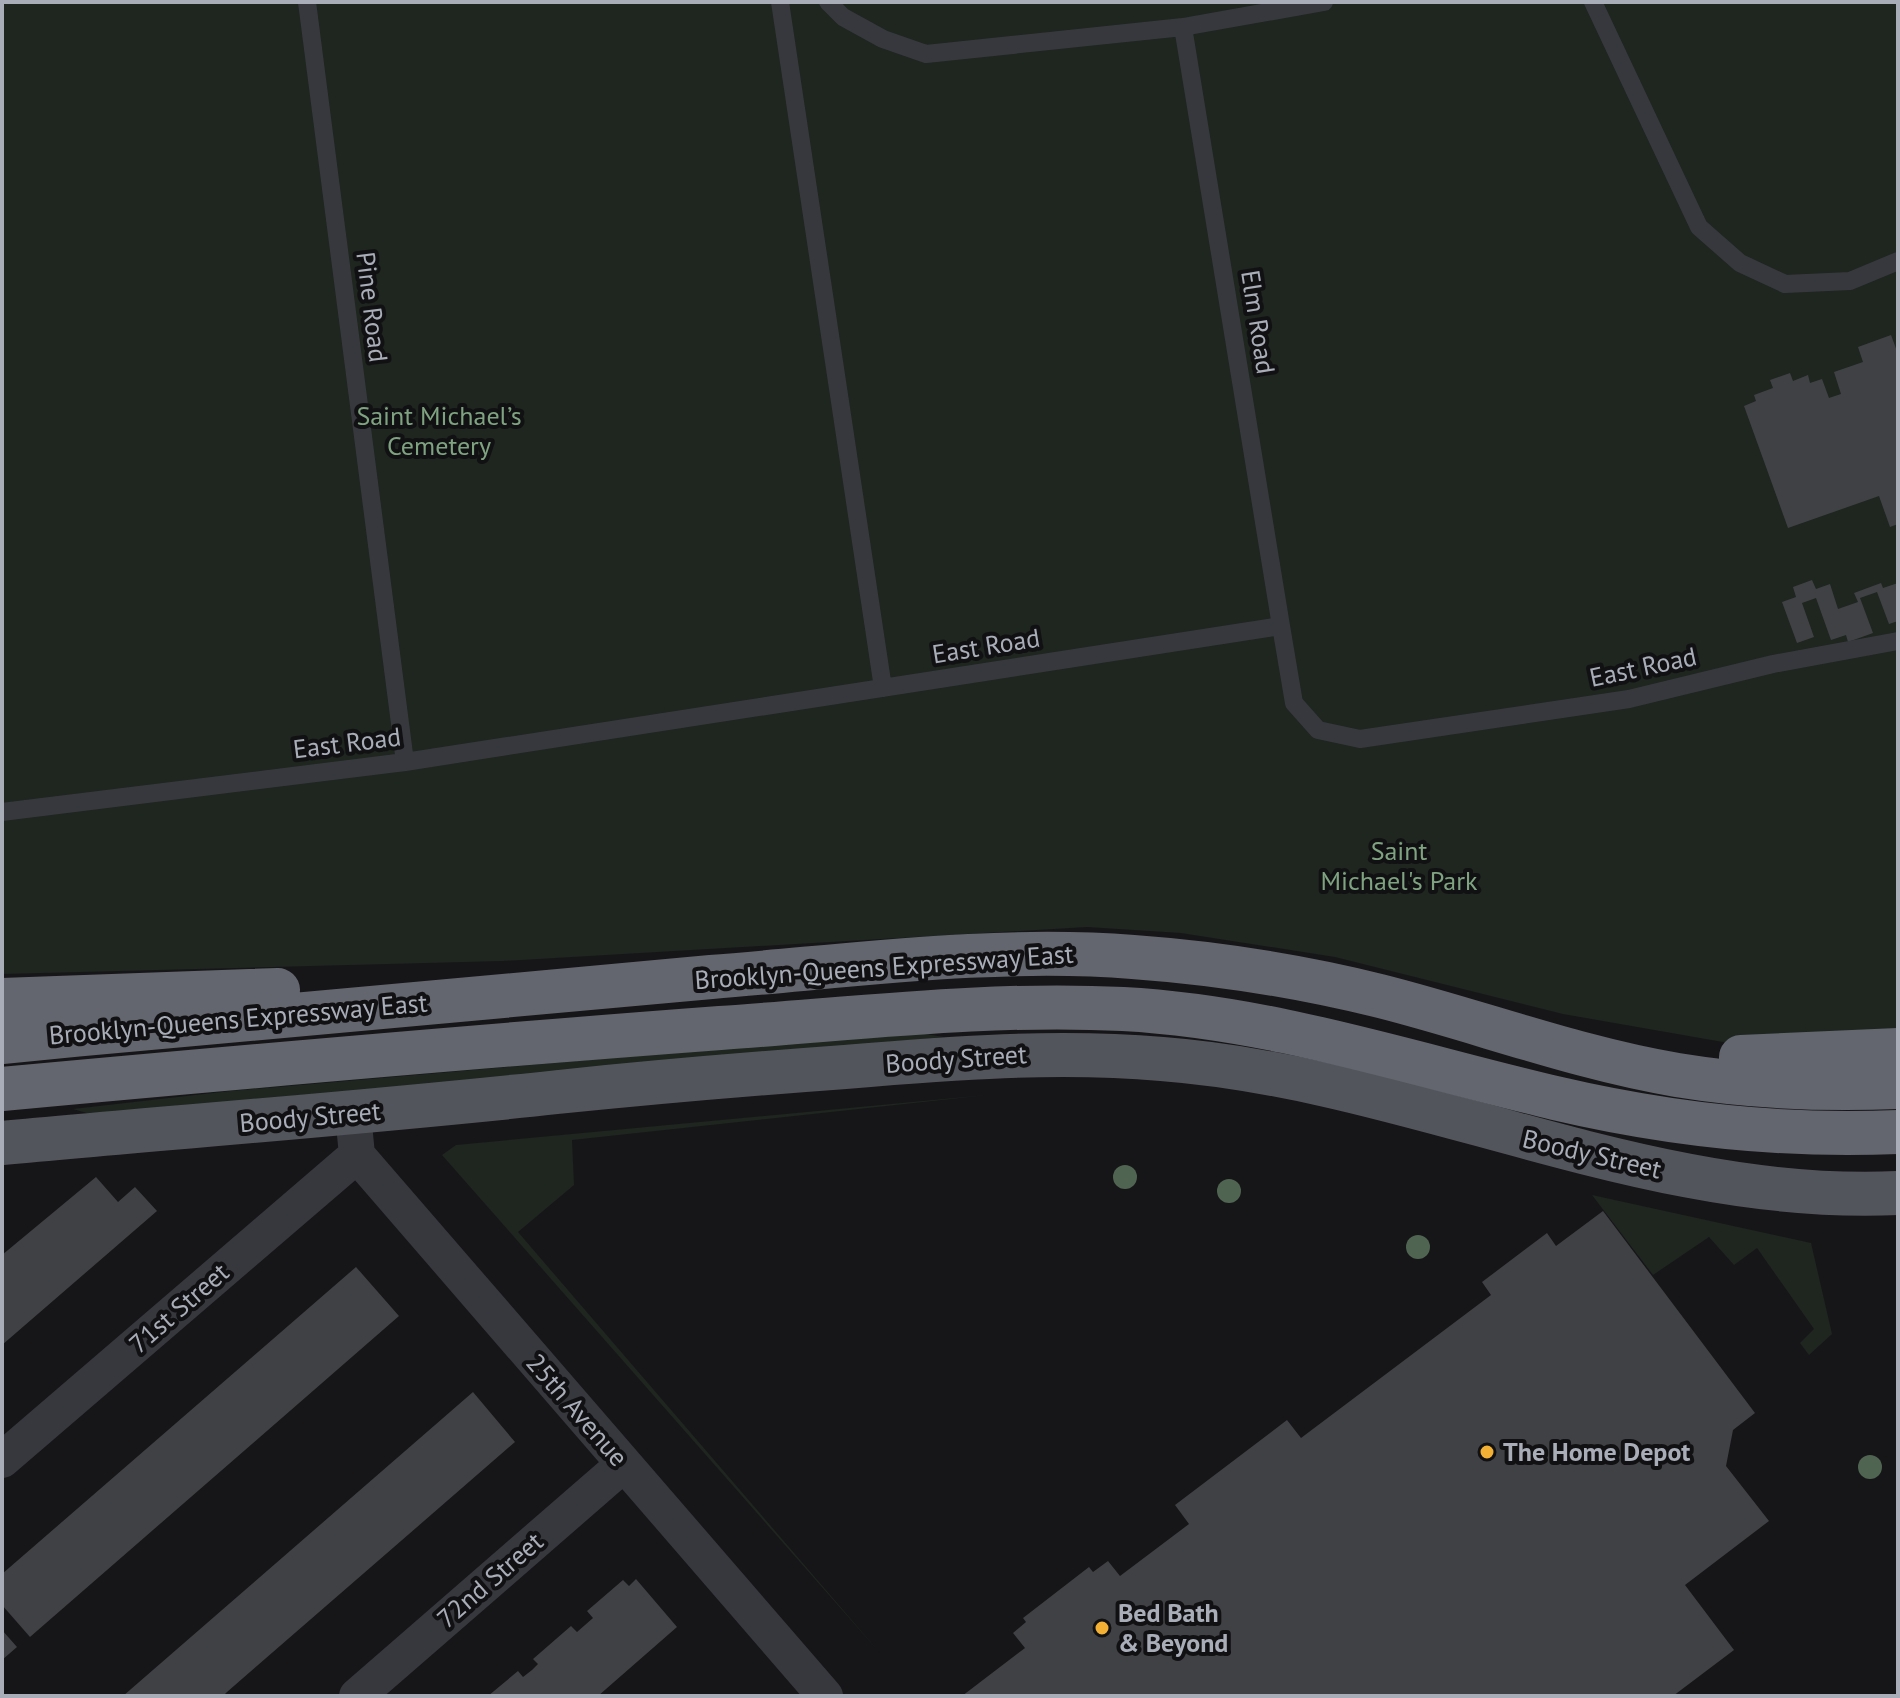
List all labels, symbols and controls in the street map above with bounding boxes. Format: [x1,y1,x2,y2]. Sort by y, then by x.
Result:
street label: Pine Road [349,250,396,364]
street label: Elm Road [1234,268,1283,376]
park label: Saint Michael’s Cemetery [356,399,522,462]
street label: East Road [930,621,1042,670]
street label: East Road [1586,639,1699,694]
street label: East Road [291,720,403,765]
park label: Saint Michael's Park [1321,834,1478,897]
street label: Brooklyn-Queens Expressway East [693,937,1075,996]
street label: Brooklyn-Queens Expressway East [47,986,429,1051]
street label: Boody Street [884,1037,1028,1080]
street label: Boody Street [238,1094,382,1139]
street label: Boody Street [1519,1122,1665,1186]
street label: 71st Street [122,1255,235,1360]
street label: 25th Avenue [519,1347,635,1473]
place label: The Home Depot [1503,1435,1690,1468]
marker: The Home Depot [1478,1443,1496,1461]
street label: 72nd Street [430,1524,550,1635]
place label: Bed Bath & Beyond [1118,1596,1228,1659]
marker: Bed Bath & Beyond [1093,1619,1111,1637]

